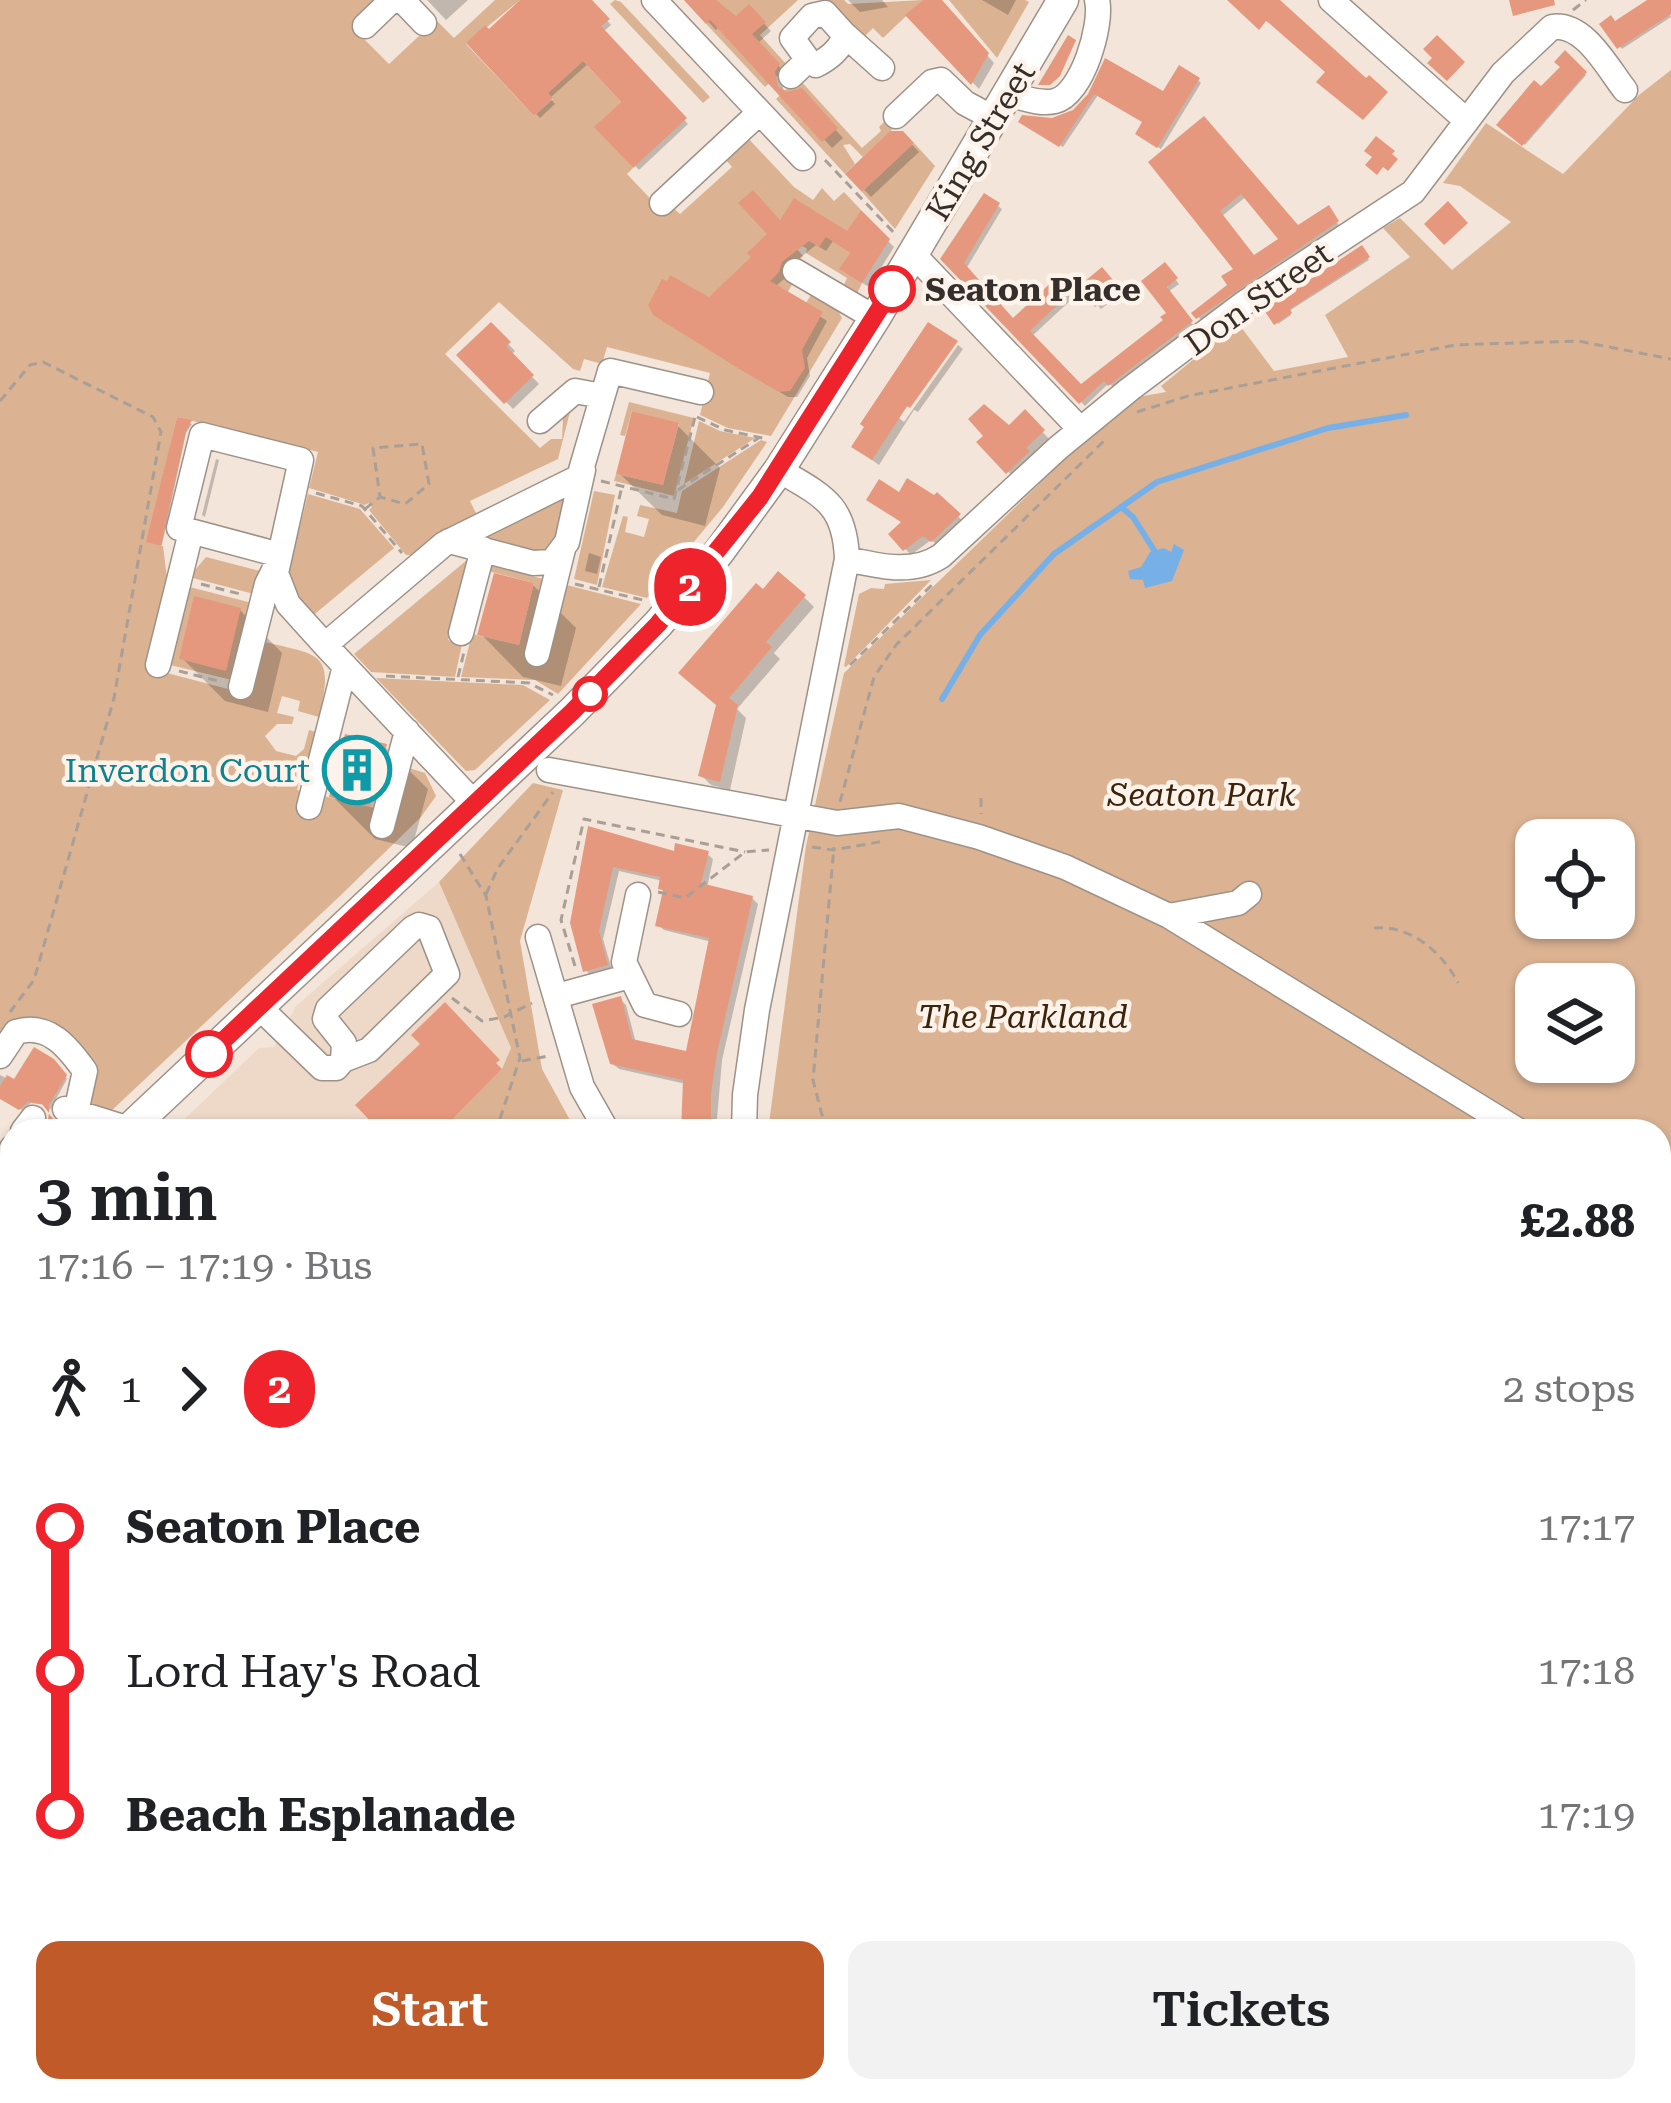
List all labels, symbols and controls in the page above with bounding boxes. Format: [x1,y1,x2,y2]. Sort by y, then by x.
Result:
street label: King Street [918,55,1043,227]
street label: Don Street [1177,234,1339,363]
marker: Seaton Place [870,267,914,311]
place label: Seaton Place [925,270,1141,309]
line badge: 2 [651,548,729,626]
text: 2 [678,562,702,611]
unlabelled marker [574,678,606,710]
building icon: Inverdon Court [322,735,392,805]
place label: Inverdon Court [65,751,310,790]
park label: Seaton Park [1107,775,1296,814]
map controls [1515,819,1635,1083]
button: locate [1515,819,1635,939]
button: layers [1515,963,1635,1083]
park label: The Parkland [918,997,1128,1036]
unlabelled marker [187,1032,231,1076]
text: 3 min [36,1159,218,1236]
text: £2.88 [1520,1195,1635,1248]
text: 17:16 – 17:19 · Bus [36,1243,372,1289]
icon: walk [36,1356,102,1422]
icon: forward [160,1356,226,1422]
text: 2 [268,1364,291,1413]
text: 1 [120,1366,142,1412]
text: 2 stops [1503,1366,1635,1412]
text: Seaton Place [126,1501,420,1554]
text: 17:17 [1538,1504,1635,1550]
text: Lord Hay's Road [126,1645,481,1698]
text: 17:18 [1538,1648,1635,1694]
text: Beach Esplanade [126,1789,516,1842]
text: 17:19 [1538,1792,1635,1838]
button: Start [36,1941,824,2079]
button: Tickets [848,1941,1635,2079]

